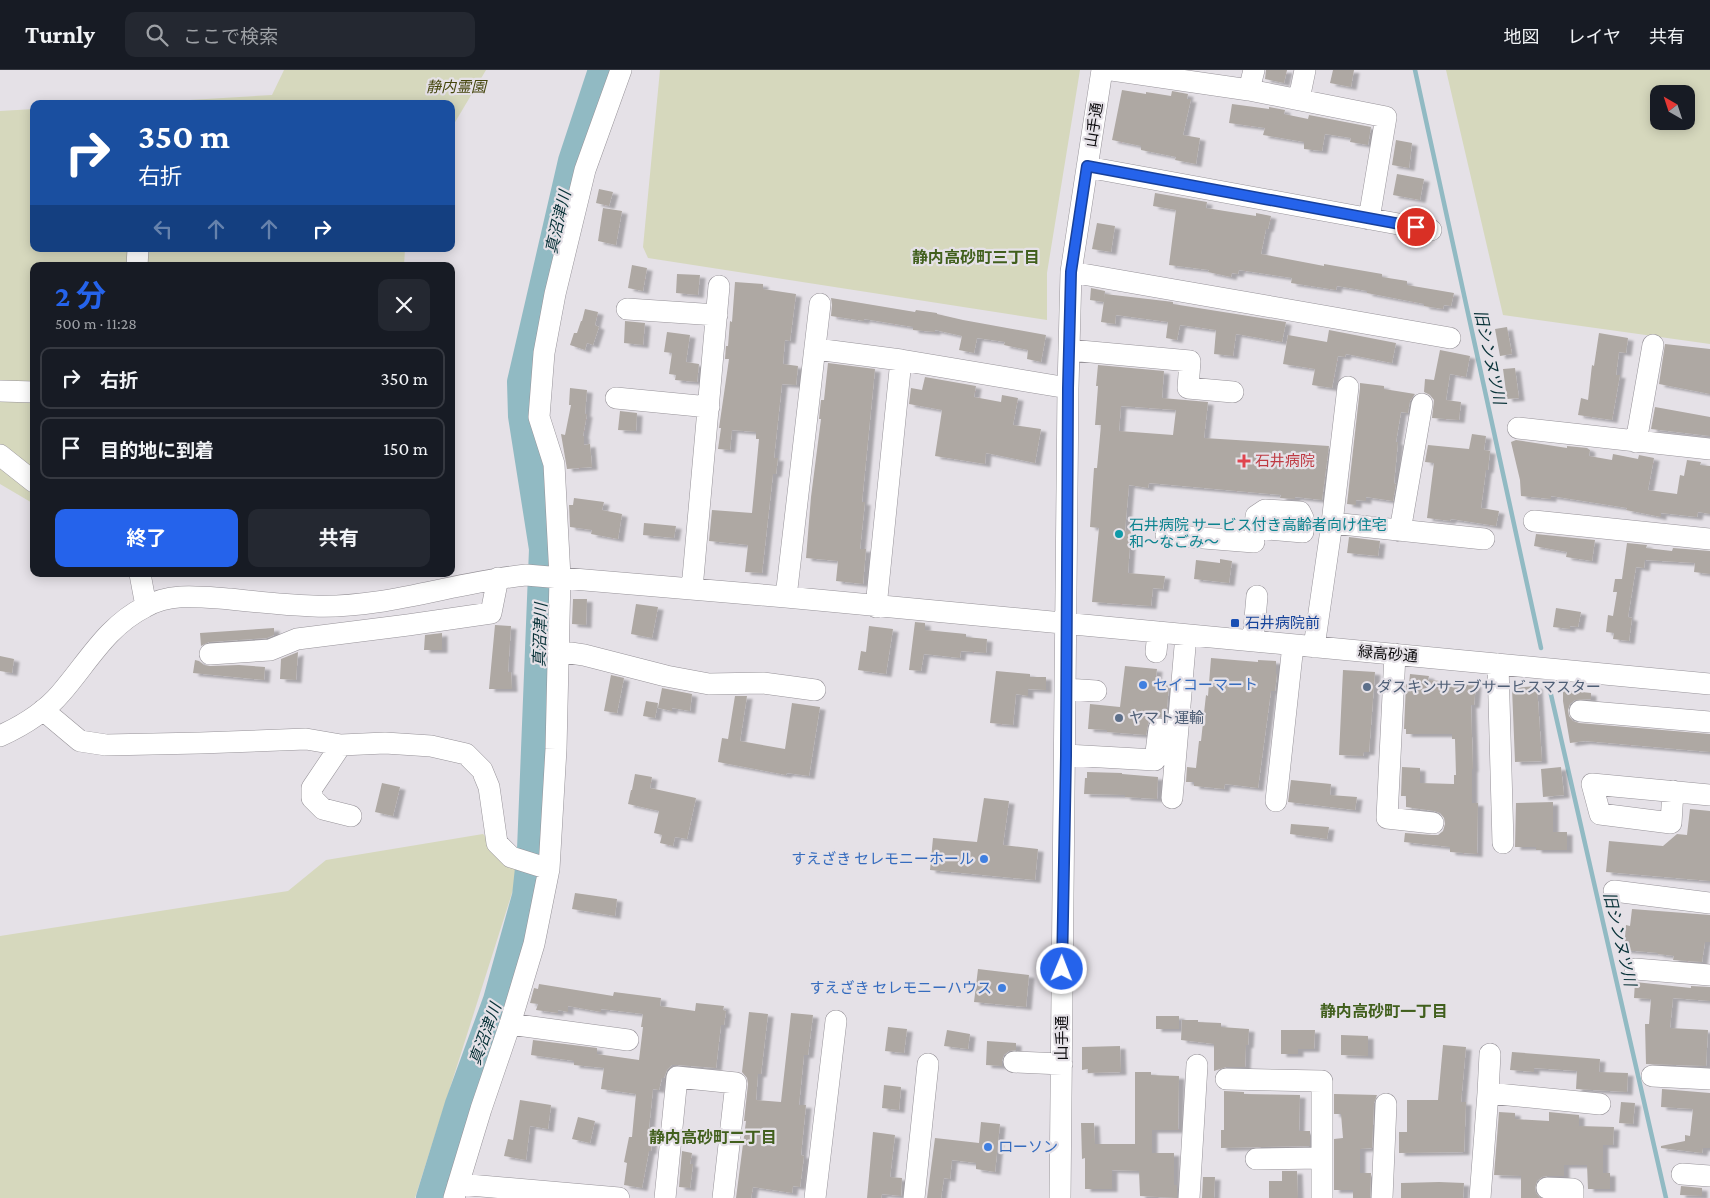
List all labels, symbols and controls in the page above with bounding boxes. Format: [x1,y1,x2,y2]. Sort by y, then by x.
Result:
search box [125,12,475,57]
text: Turnly [25,21,95,48]
icon: search [143,21,171,49]
text: ここで検索 [183,26,278,47]
text: 地図 [1504,27,1540,47]
text: レイヤ [1568,27,1621,47]
text: 共有 [1649,27,1685,47]
park label: 静内霊園 [426,79,488,95]
north arrow [1650,85,1695,130]
map controls [1650,85,1695,130]
street label: 山手通 [1083,102,1105,148]
text: 350 m [138,117,230,156]
icon: right [55,120,120,185]
text: 右折 [138,164,182,189]
water label: 真沼津川 [543,187,574,255]
pin [1395,206,1437,248]
icon: arrive [1402,213,1430,241]
icon: left [149,215,177,243]
icon: ahead [202,215,230,243]
icon: ahead [255,215,283,243]
icon: right [308,215,336,243]
district label: 静内高砂町三丁目 [912,249,1040,266]
text: 2 分 [55,279,106,312]
button: close [378,279,430,331]
water label: 旧シンヌツ川 [1472,308,1509,408]
text: 500 m · 11:28 [55,315,137,332]
icon: right [57,364,85,392]
text: 350 m [380,368,428,389]
text: 右折 [100,370,138,391]
icon: arrive [57,434,85,462]
text: 150 m [383,438,428,459]
text: 目的地に到着 [100,440,214,461]
place label: 石井病院 [1255,452,1315,469]
marker: 石井病院 [1237,454,1251,468]
button: 終了 [55,509,238,567]
button: 共有 [248,509,430,567]
place label: 石井病院 サービス付き高齢者向け住宅 和～なごみ～ [1129,516,1387,550]
marker: 石井病院 サービス付き高齢者向け住宅 和～なごみ～ [1113,528,1125,540]
water label: 真沼津川 [530,601,550,667]
place label: 石井病院前 [1245,614,1320,631]
marker: 石井病院前 [1229,617,1241,629]
street label: 緑高砂通 [1357,643,1419,665]
place label: セイコーマート [1153,677,1258,693]
marker: セイコーマート [1137,679,1149,691]
place label: ダスキンサラブサービスマスター [1377,679,1601,695]
marker: ダスキンサラブサービスマスター [1361,681,1373,693]
place label: ヤマト運輸 [1129,709,1204,726]
marker: ヤマト運輸 [1113,712,1125,724]
place label: すえざき セレモニーホール [791,851,974,867]
marker: すえざき セレモニーホール [978,853,990,865]
water label: 旧シンヌツ川 [1601,890,1640,990]
position arrow [1035,942,1087,994]
place label: すえざき セレモニーハウス [809,980,992,996]
marker: すえざき セレモニーハウス [996,982,1008,994]
water label: 真沼津川 [466,999,505,1067]
district label: 静内高砂町一丁目 [1320,1003,1448,1020]
street label: 山手通 [1054,1015,1070,1061]
district label: 静内高砂町二丁目 [649,1129,777,1146]
place label: ローソン [998,1139,1058,1155]
marker: ローソン [982,1141,994,1153]

